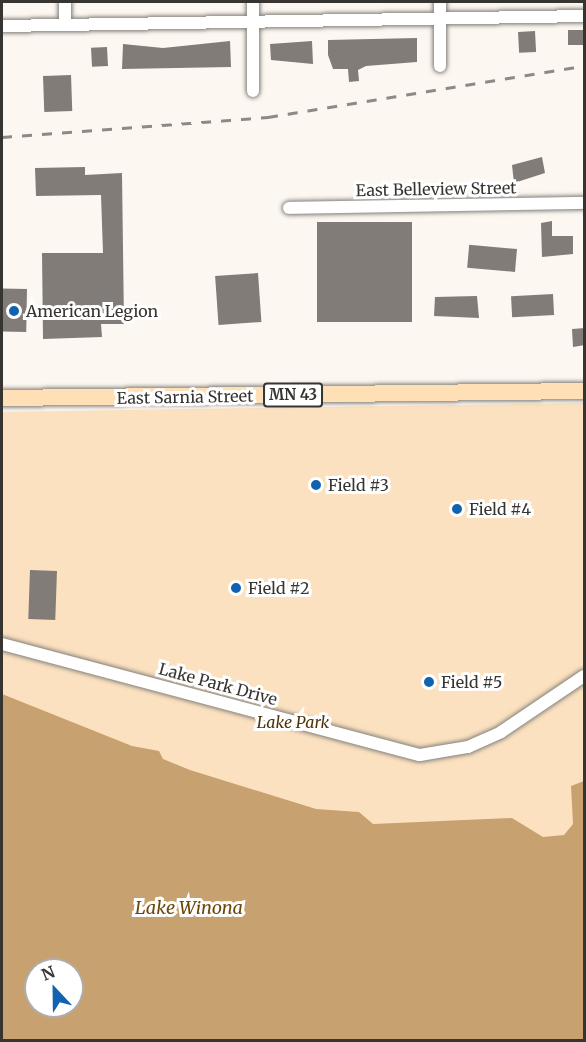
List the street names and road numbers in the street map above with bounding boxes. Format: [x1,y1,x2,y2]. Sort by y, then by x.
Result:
street label: East Belleview Street [355,178,517,200]
road number: MN 43 [263,383,323,407]
street label: East Sarnia Street [116,386,254,408]
street label: Lake Park Drive [157,659,279,709]

